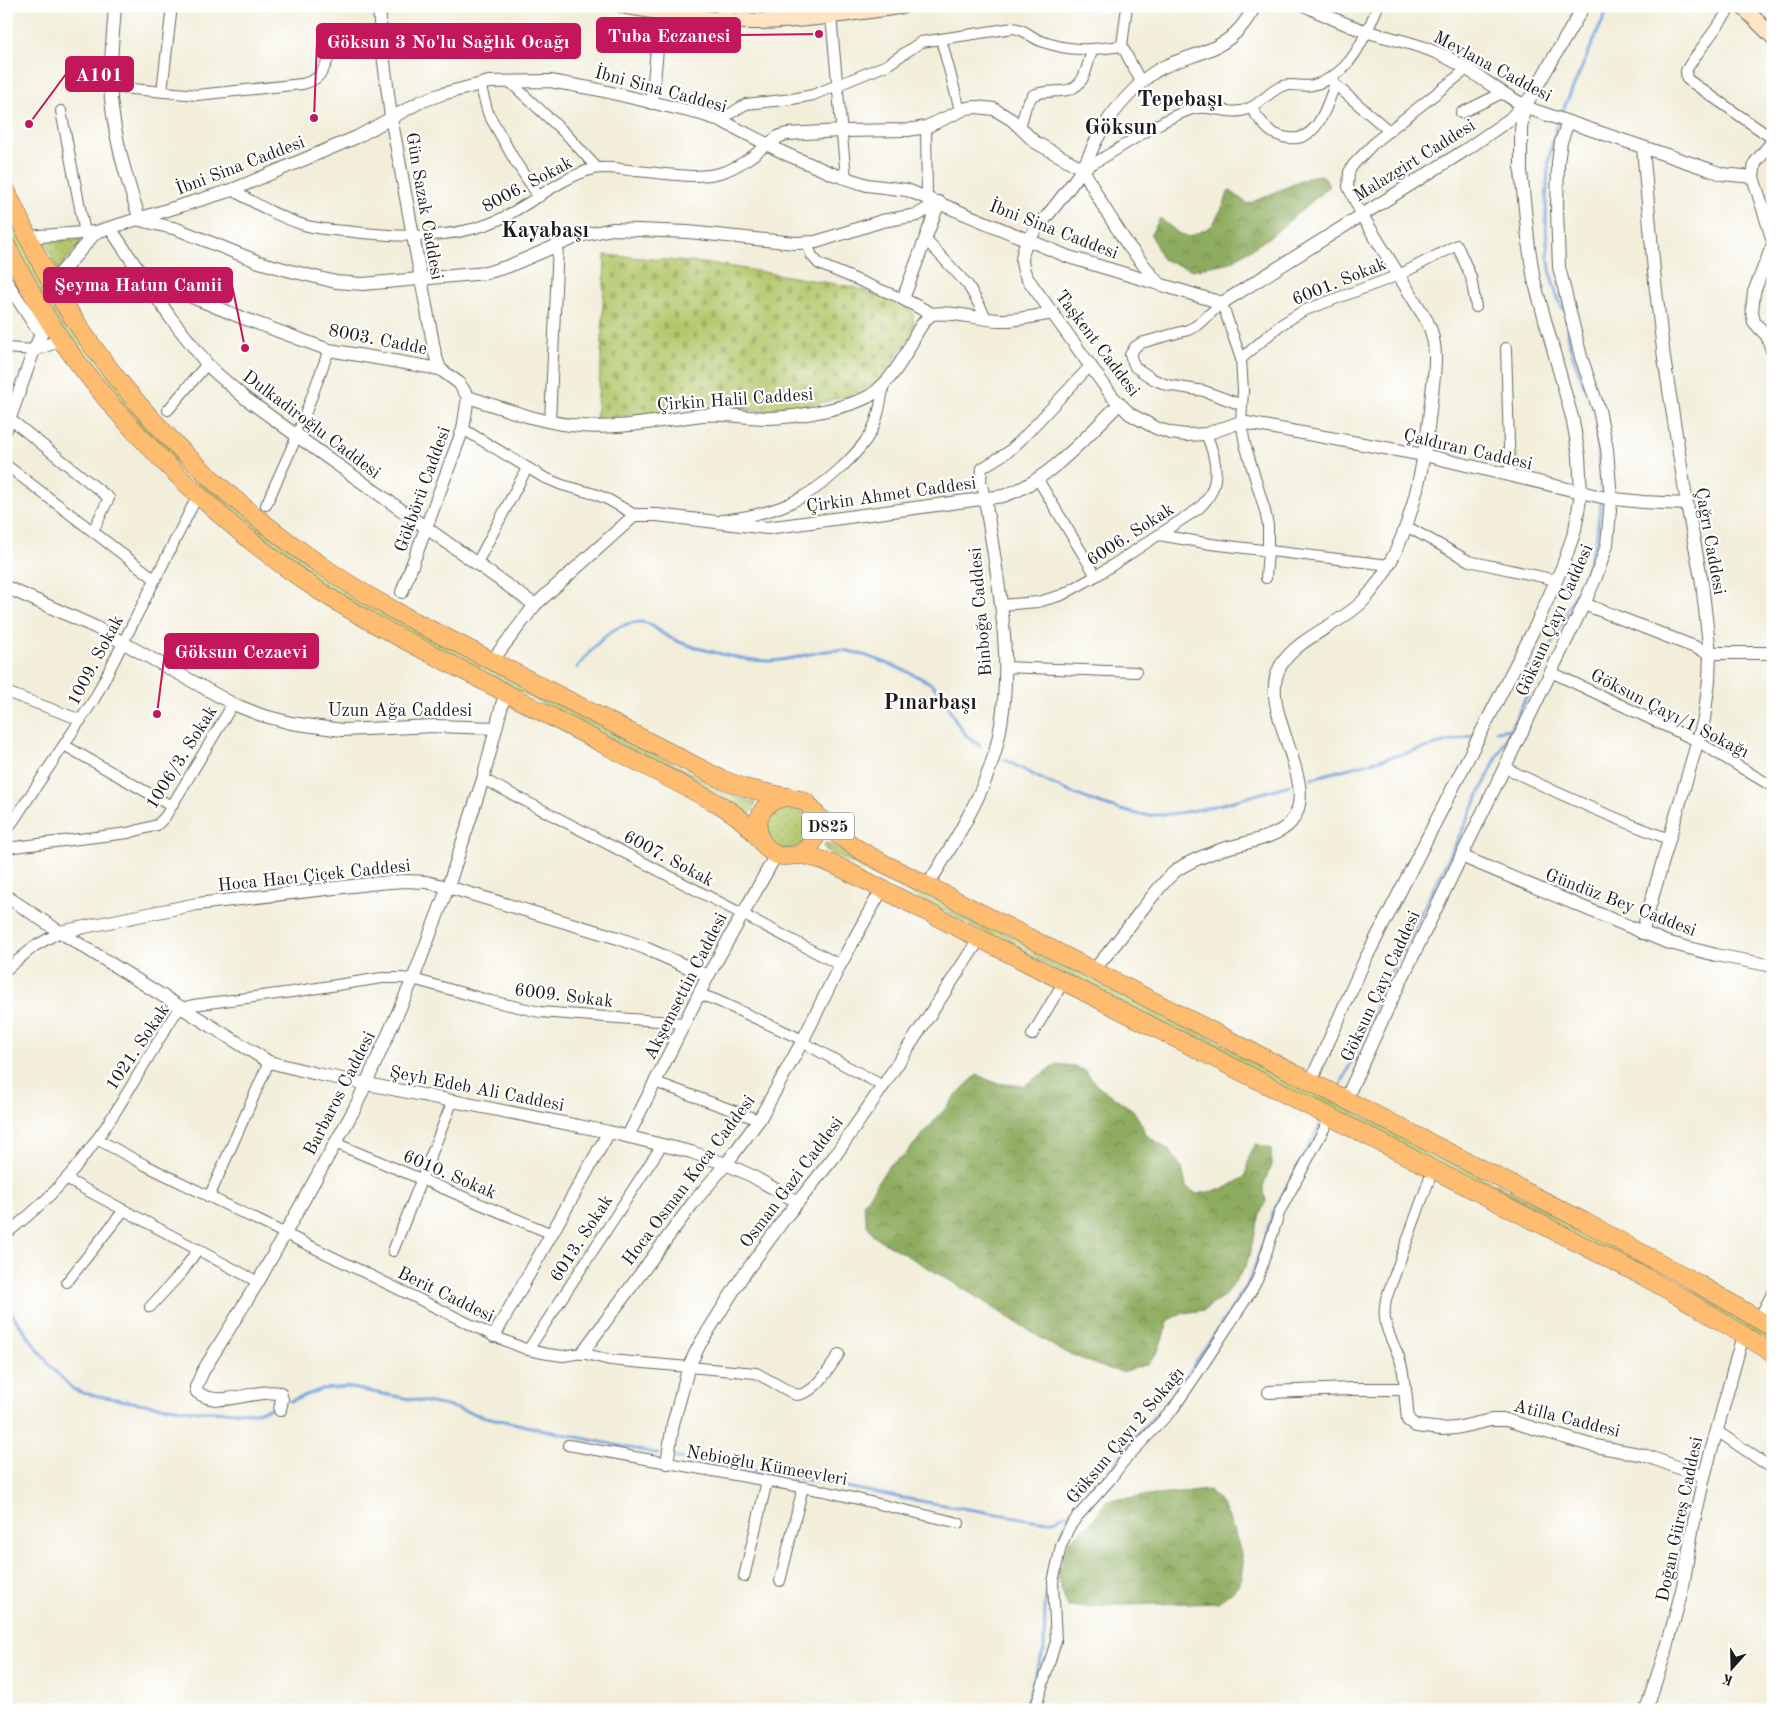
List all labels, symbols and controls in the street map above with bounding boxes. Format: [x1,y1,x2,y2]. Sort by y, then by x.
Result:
callout: Tuba Eczanesi [597,18,740,52]
callout: Göksun 3 No'lu Sağlık Ocağı [317,24,580,58]
text: Tuba Eczanesi [608,28,731,47]
street label: Mevlana Caddesi [1430,28,1555,106]
text: Göksun 3 No'lu Sağlık Ocağı [327,34,570,53]
callout: A101 [66,57,133,91]
street label: İbni Sina Caddesi [593,61,730,116]
text: A101 [75,67,123,86]
district label: Tepebaşı [1137,89,1223,111]
street label: Malazgirt Caddesi [1351,116,1479,205]
district label: Göksun [1084,117,1158,139]
street label: İbni Sina Caddesi [172,130,307,199]
street label: Gün Sazak Caddesi [402,131,446,281]
street label: 8006. Sokak [479,154,576,216]
street label: İbni Sina Caddesi [987,194,1122,263]
district label: Kayabaşı [501,220,589,242]
street label: 6001. Sokak [1290,255,1389,309]
callout: Şeyma Hatun Camii [44,268,232,302]
text: Şeyma Hatun Camii [54,277,222,296]
street label: Taşkent Caddesi [1051,287,1143,400]
street label: 8003. Cadde [327,322,429,358]
street label: Dulkadiroğlu Caddesi [239,367,384,482]
street label: Çirkin Halil Caddesi [656,386,814,414]
street label: Gökbörü Caddesi [392,424,454,554]
street label: Çaldıran Caddesi [1402,426,1534,474]
street label: Çirkin Ahmet Caddesi [805,474,977,516]
street label: Çağrı Caddesi [1692,486,1728,596]
street label: 6006. Sokak [1084,500,1177,569]
street label: Göksun Çayı Caddesi [1513,542,1597,699]
street label: Binboğa Caddesi [966,546,996,677]
street label: 1009. Sokak [65,612,127,709]
callout: Göksun Cezaevi [165,634,318,668]
text: Göksun Cezaevi [175,644,308,663]
street label: Göksun Çayı/1 Sokağı [1587,666,1752,762]
district label: Pınarbaşı [883,692,977,714]
street label: Uzun Ağa Caddesi [328,702,472,720]
street label: 1006/3. Sokak [143,703,221,812]
road number: D825 [802,812,854,839]
street label: 6007. Sokak [620,828,717,890]
street label: Hoca Hacı Çiçek Caddesi [217,857,412,895]
street label: Gündüz Bey Caddesi [1543,866,1699,940]
street label: Göksun Çayı Caddesi [1338,908,1424,1065]
street label: Akşemsettin Caddesi [641,910,731,1063]
street label: 6009. Sokak [513,981,614,1011]
street label: 1021. Sokak [103,1001,173,1094]
street label: Barbaros Caddesi [301,1028,379,1158]
street label: Şeyh Edeb Ali Caddesi [388,1063,566,1115]
street label: Hoca Osman Koca Caddesi [619,1092,759,1269]
street label: Osman Gazi Caddesi [737,1114,847,1251]
street label: 6010. Sokak [400,1147,499,1203]
street label: 6013. Sokak [547,1192,616,1285]
street label: Berit Caddesi [394,1264,497,1326]
street label: Göksun Çayı 2 Sokağı [1064,1364,1188,1507]
street label: Atilla Caddesi [1512,1397,1622,1441]
street label: Doğan Güreş Caddesi [1654,1435,1706,1603]
street label: Nebioğlu Kümeevleri [685,1443,849,1489]
north arrow [1706,1644,1756,1694]
text: K [1720,1671,1735,1688]

